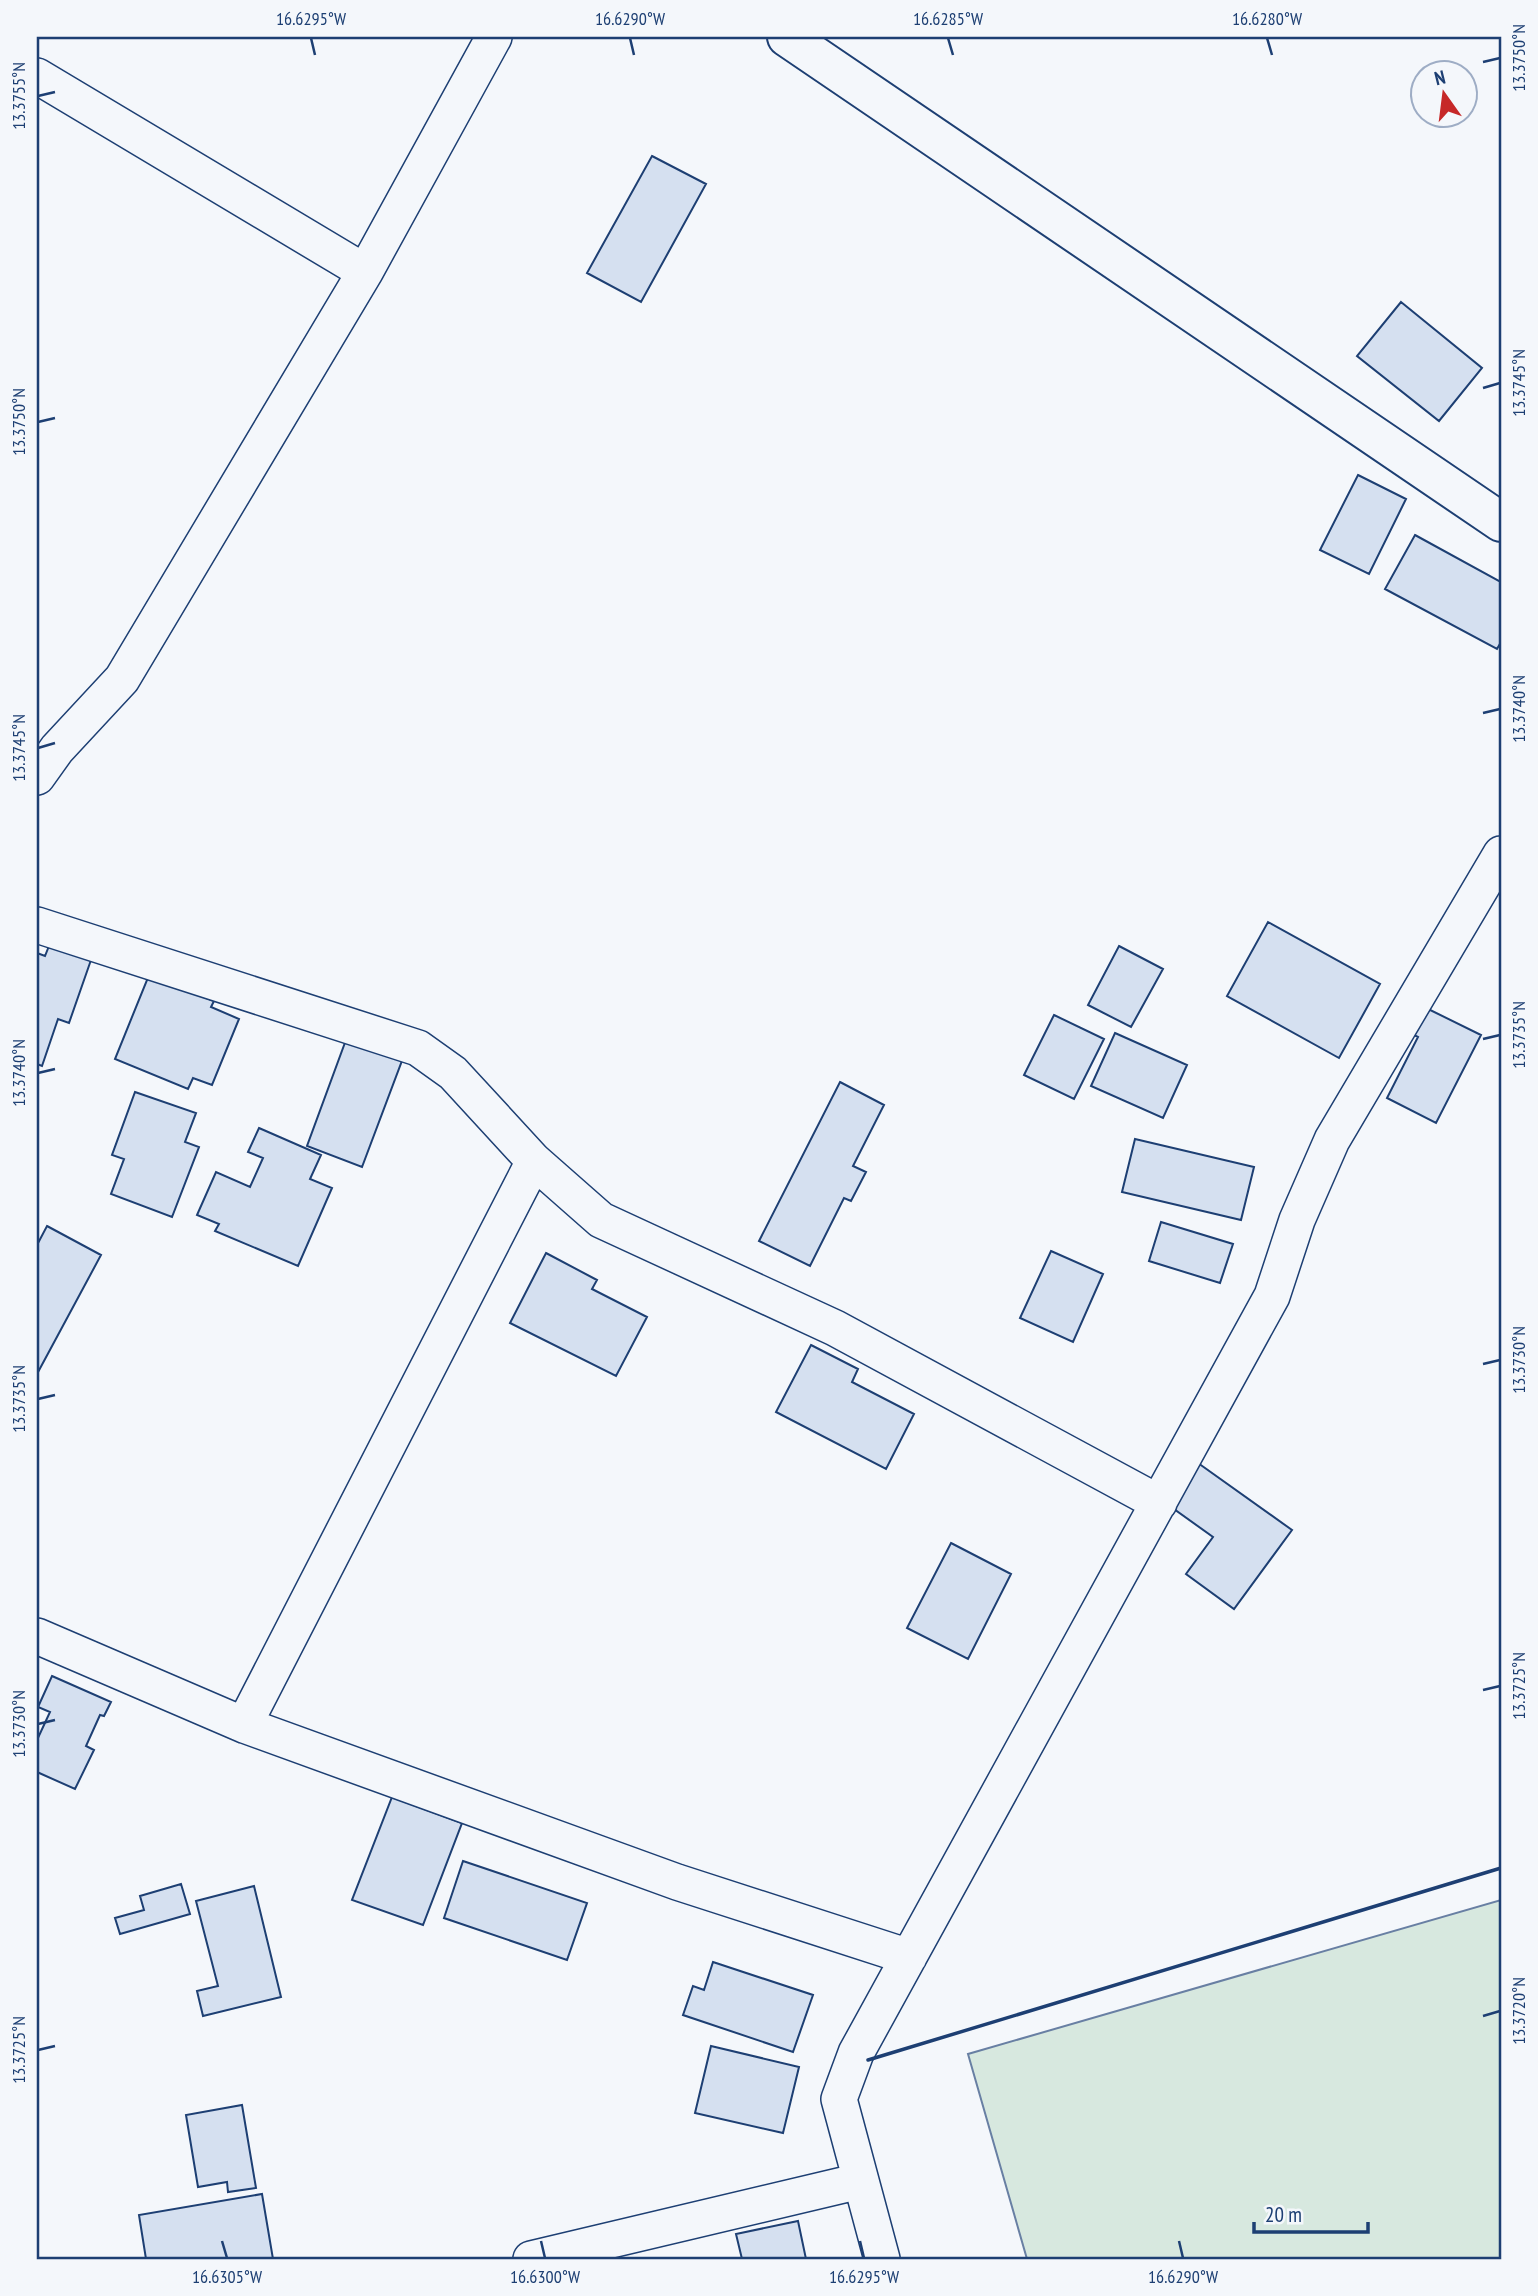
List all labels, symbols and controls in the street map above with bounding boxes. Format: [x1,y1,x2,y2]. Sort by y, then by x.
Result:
text: 16.6295°W [276,7,346,30]
text: 16.6290°W [595,7,665,30]
text: 16.6285°W [913,7,983,30]
text: 16.6280°W [1232,7,1302,30]
text: 13.3750°N [1507,24,1530,92]
north arrow [1408,60,1478,130]
text: 13.3755°N [7,62,30,130]
text: N [1432,65,1448,90]
text: 13.3745°N [1507,349,1530,417]
text: 13.3750°N [7,388,30,456]
text: 13.3740°N [1507,675,1530,743]
text: 13.3745°N [7,714,30,782]
text: 13.3735°N [1507,1001,1530,1069]
text: 13.3740°N [7,1039,30,1107]
text: 13.3730°N [1507,1326,1530,1394]
text: 13.3735°N [7,1365,30,1433]
text: 13.3725°N [1507,1652,1530,1720]
text: 13.3730°N [7,1690,30,1758]
text: 13.3720°N [1507,1977,1530,2045]
text: 13.3725°N [7,2016,30,2084]
scale bar [1254,2191,1368,2235]
text: 20 m [1265,2201,1302,2228]
text: 16.6305°W [192,2265,262,2288]
text: 16.6300°W [510,2265,580,2288]
text: 16.6295°W [829,2265,899,2288]
text: 16.6290°W [1148,2265,1218,2288]

